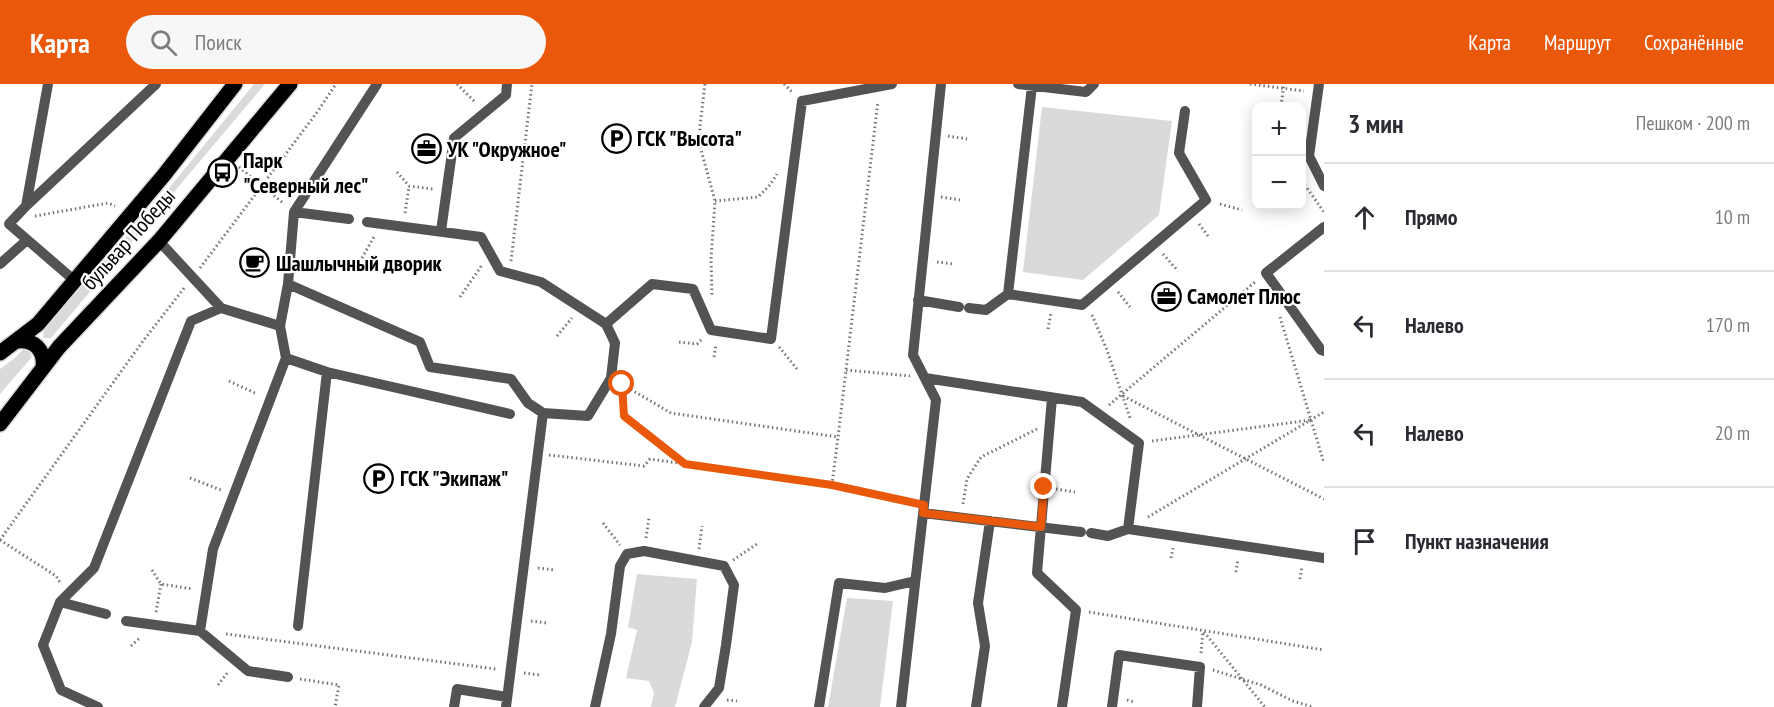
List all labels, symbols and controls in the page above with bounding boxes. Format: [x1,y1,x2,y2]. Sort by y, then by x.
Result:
search box [126,15,546,69]
text: Карта [30,24,90,61]
icon: search [147,26,180,59]
text: Поиск [195,28,242,56]
text: Карта [1468,29,1511,56]
text: Маршрут [1544,29,1611,56]
text: Сохранённые [1644,29,1744,56]
map controls [1252,102,1306,210]
button: + [1252,102,1306,156]
text: 3 мин [1348,107,1403,140]
text: Пешком · 200 m [1636,110,1750,136]
parking icon: ГСК "Высота" [600,122,632,154]
place label: ГСК "Высота" [637,124,742,152]
office icon: УК "Окружное" [410,133,442,165]
place label: УК "Окружное" [446,135,567,163]
place label: Парк "Северный лес" [243,146,368,199]
button: − [1252,156,1306,210]
bus stop icon: Парк "Северный лес" [206,157,238,189]
street label: бульвар Победы [75,182,181,296]
icon: ahead [1348,201,1381,234]
text: Прямо [1405,203,1458,231]
text: 10 m [1715,204,1750,230]
cafe icon: Шашлычный дворик [239,247,271,279]
place label: Шашлычный дворик [276,249,443,277]
office icon: Самолет Плюс [1150,280,1182,312]
place label: Самолет Плюс [1187,282,1301,310]
icon: left [1348,309,1381,342]
text: Налево [1405,311,1464,339]
text: 170 m [1706,312,1750,338]
route start [608,370,634,396]
icon: left [1348,417,1381,450]
text: Налево [1405,419,1464,447]
text: 20 m [1715,420,1750,446]
parking icon: ГСК "Экипаж" [363,462,395,494]
place label: ГСК "Экипаж" [400,464,509,492]
route end [1030,473,1056,499]
icon: arrive [1348,525,1381,558]
text: Пункт назначения [1405,527,1549,555]

